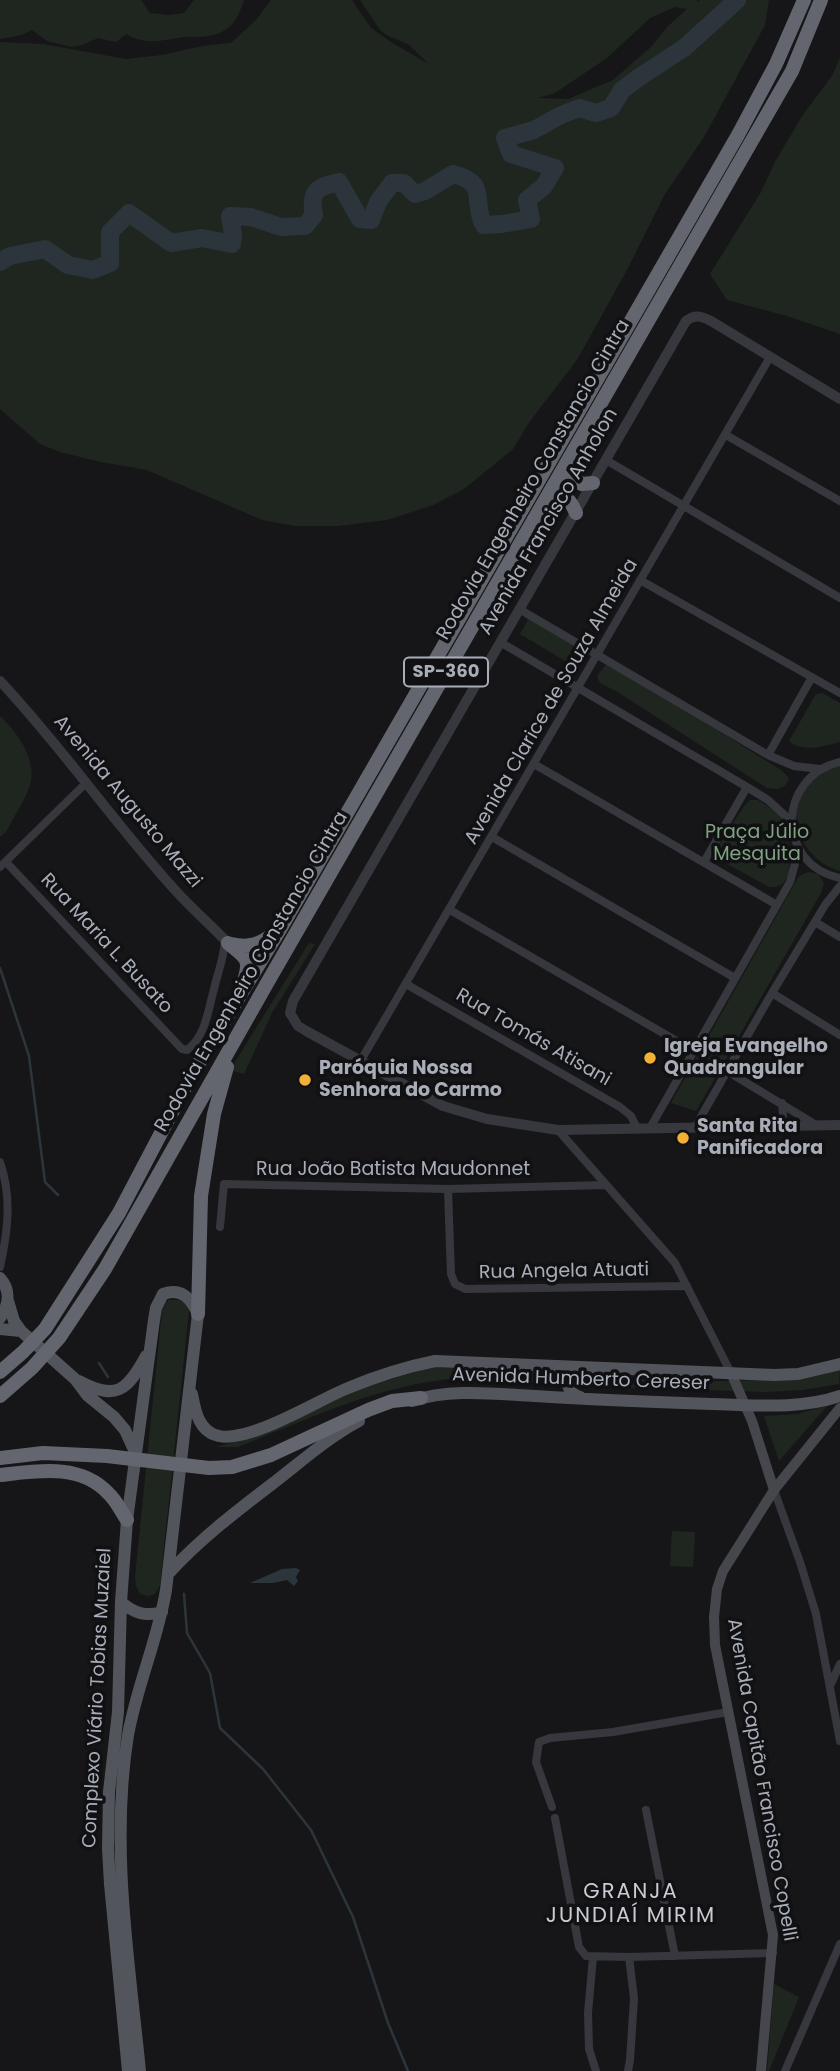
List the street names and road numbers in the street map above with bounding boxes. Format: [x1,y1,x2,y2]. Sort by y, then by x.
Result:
street label: Rodovia Engenheiro Constancio Cintra [433,316,635,644]
street label: Avenida Francisco Anholon [475,405,623,639]
street label: Avenida Clarice de Souza Almeida [461,555,643,849]
road number: SP-360 [404,658,488,686]
street label: Avenida Augusto Mazzi [48,711,206,893]
street label: Rodovia Engenheiro Constancio Cintra [151,808,353,1136]
street label: Rua Maria L. Busato [35,869,177,1019]
street label: Rua Tomás Atisani [451,984,615,1092]
street label: Rua João Batista Maudonnet [256,1159,530,1181]
street label: Rua Angela Atuati [479,1259,649,1285]
street label: Avenida Humberto Cereser [452,1364,710,1396]
street label: Complexo Viário Tobias Muzaiel [79,1547,117,1849]
street label: Avenida Capitão Francisco Copelli [721,1617,801,1943]

